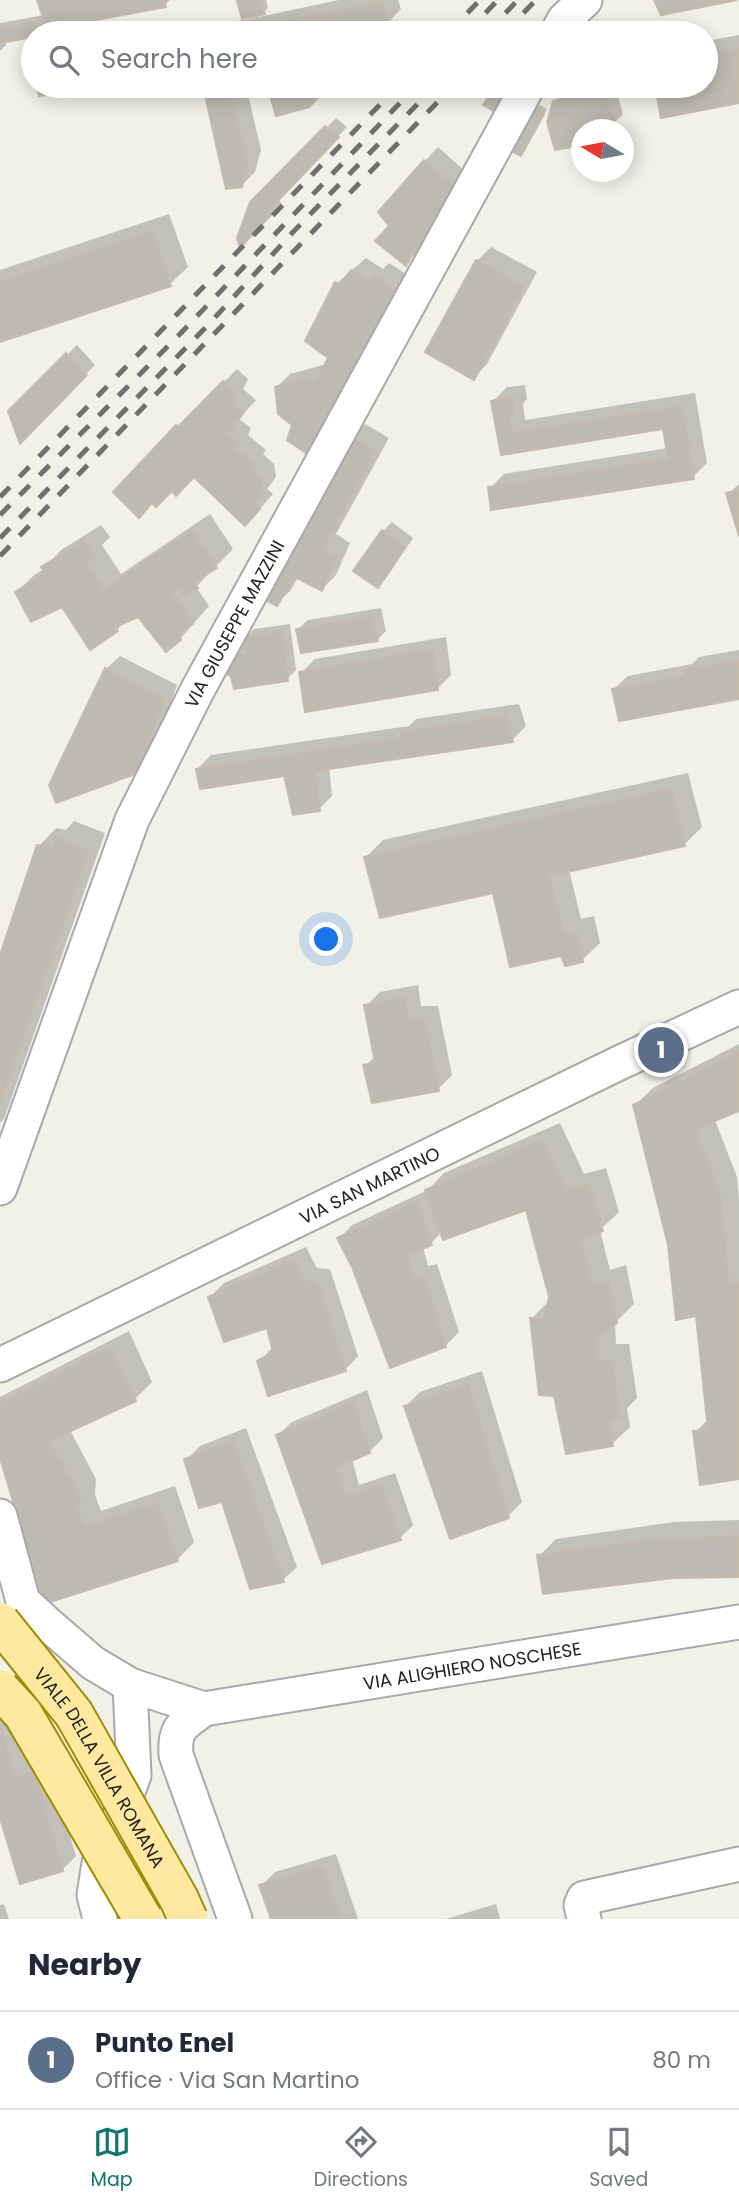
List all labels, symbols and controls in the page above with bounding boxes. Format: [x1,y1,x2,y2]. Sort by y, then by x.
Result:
search box [21,21,718,98]
icon: search [45,41,83,79]
text: Search here [101,41,258,77]
north arrow [571,119,634,182]
street label: VIA GIUSEPPE MAZZINI [178,535,290,712]
your location [309,922,343,956]
pin: 1 [638,1024,684,1076]
street label: VIA SAN MARTINO [295,1140,444,1230]
street label: VIA ALIGHIERO NOSCHESE [361,1635,583,1695]
street label: VIALE DELLA VILLA ROMANA [29,1662,171,1872]
text: Nearby [28,1943,142,1986]
text: Punto Enel [95,2025,234,2061]
text: 1 [47,2044,55,2076]
text: 80 m [652,2044,711,2076]
text: Office · Via San Martino [95,2064,359,2096]
tab: Map [91,2123,133,2194]
tab: Directions [314,2123,408,2194]
tab: Saved [589,2123,648,2194]

